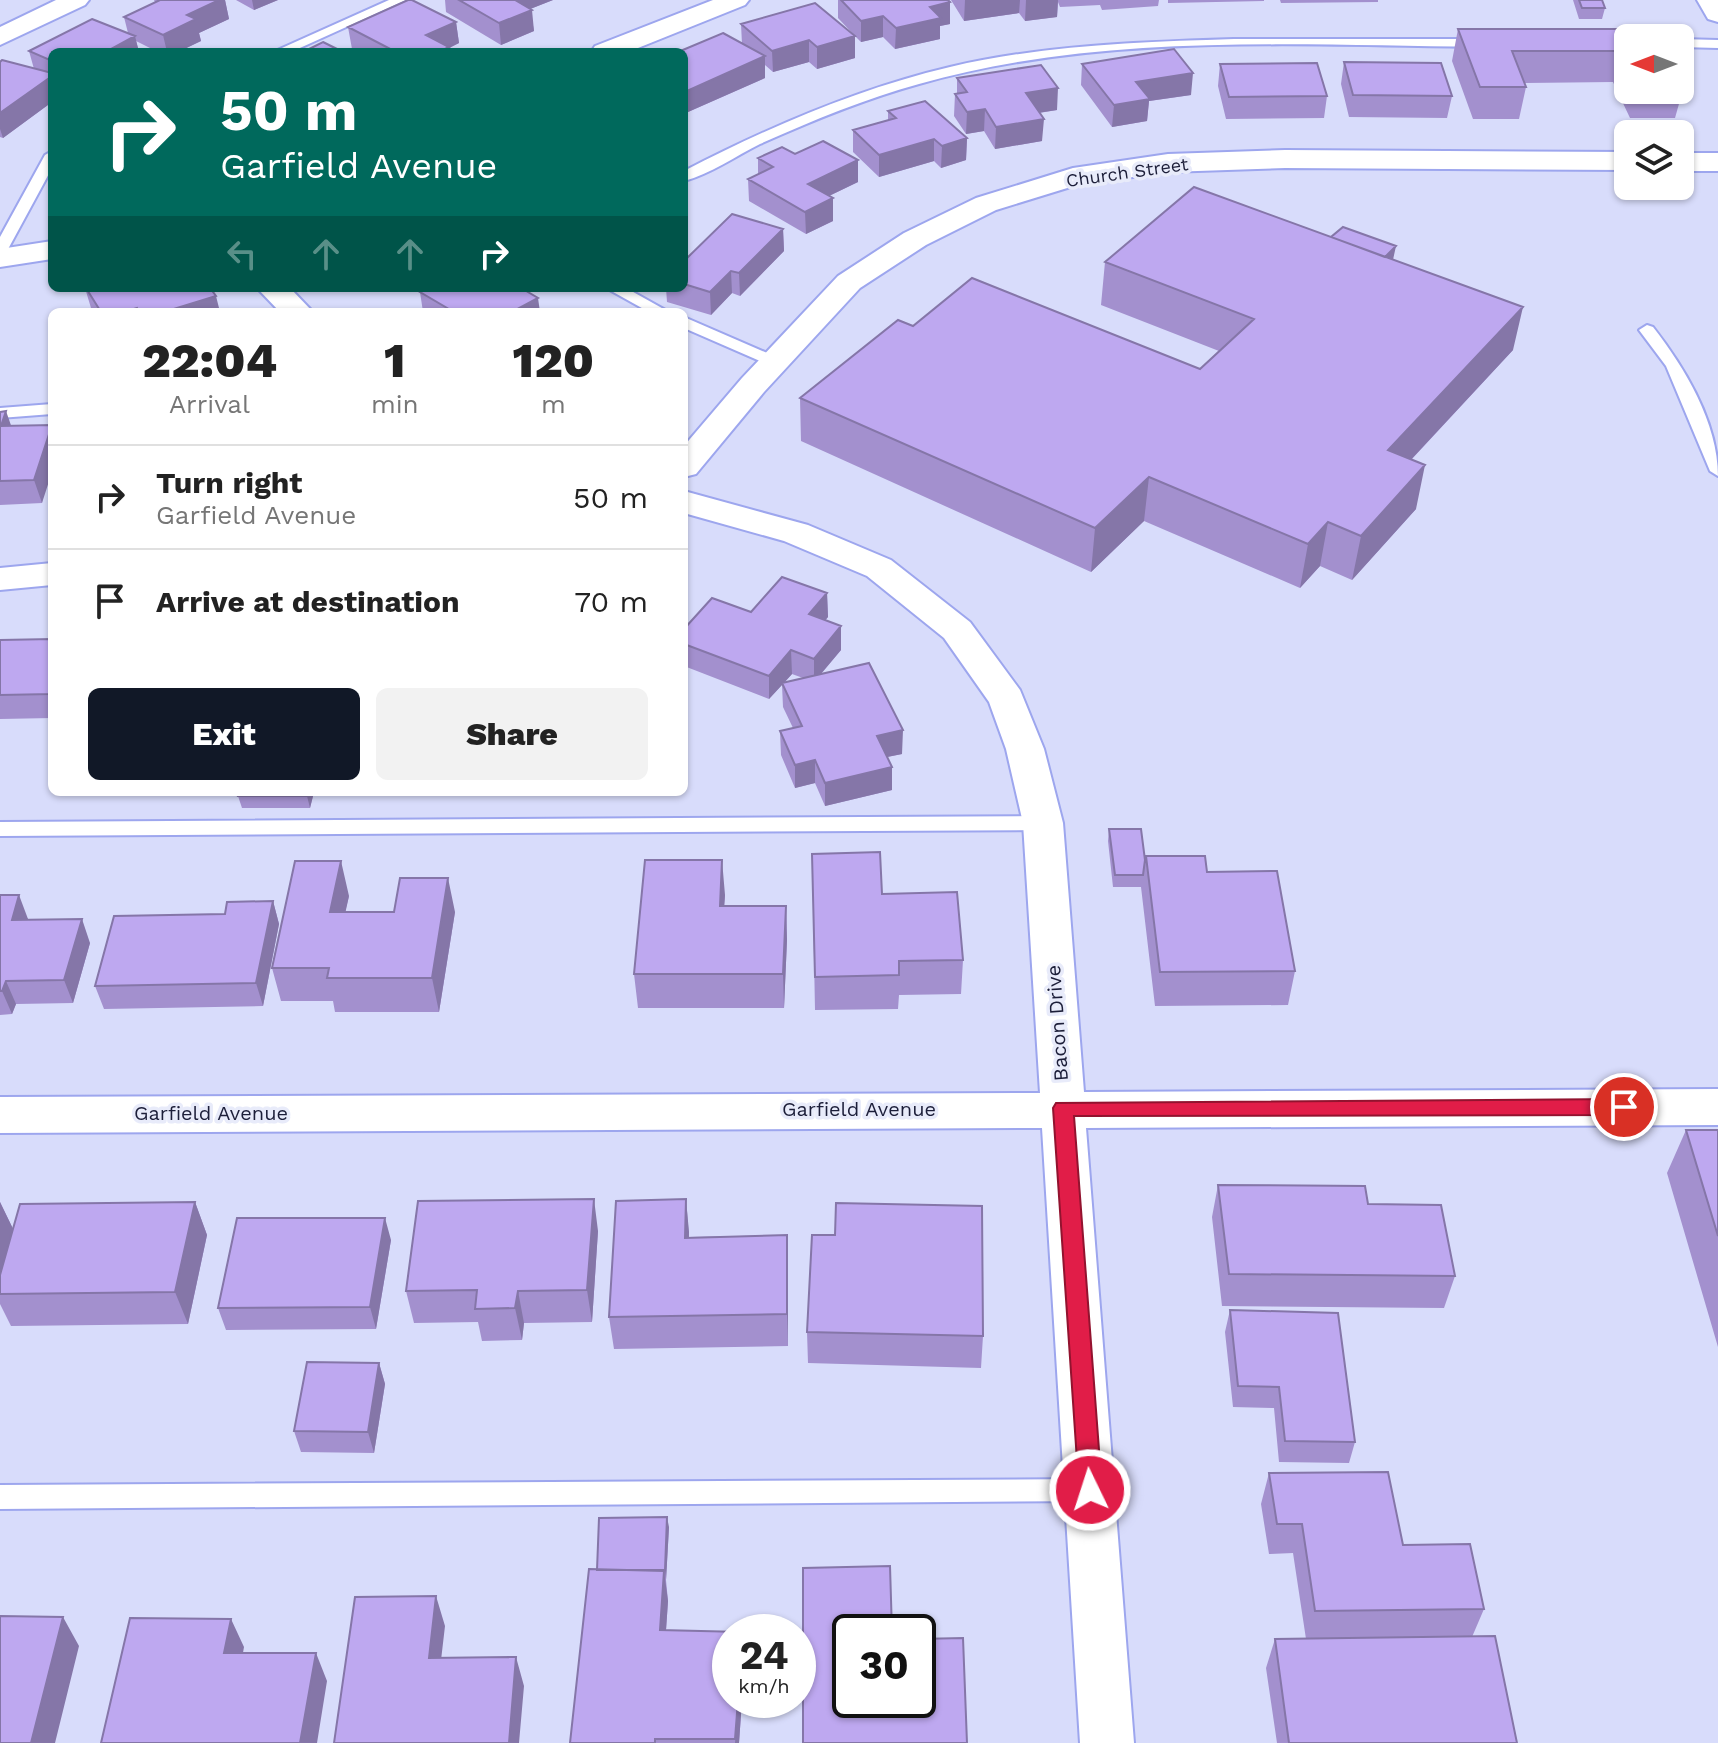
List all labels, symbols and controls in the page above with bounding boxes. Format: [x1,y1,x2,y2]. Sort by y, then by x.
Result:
north arrow [1614,24,1694,104]
map controls [1614,24,1694,200]
text: 50 m [220,78,357,144]
icon: right [88,80,192,184]
button: layers [1614,120,1694,200]
text: Garfield Avenue [220,145,497,187]
street label: Church Street [1065,153,1190,191]
icon: left [220,232,264,276]
icon: ahead [304,232,348,276]
icon: ahead [388,232,432,276]
icon: right [472,232,516,276]
text: 22:04 [142,332,277,389]
text: 1 [384,332,406,389]
text: 120 [513,332,594,389]
text: Arrival [169,389,250,419]
text: min [371,389,419,419]
text: m [541,389,566,419]
text: Turn right [156,465,302,500]
icon: right [88,475,132,519]
text: 50 m [573,480,648,515]
text: Garfield Avenue [156,500,356,530]
icon: arrive [88,579,132,623]
text: Arrive at destination [156,584,460,619]
text: 70 m [574,584,648,619]
button: Exit [88,688,360,780]
button: Share [376,688,648,780]
street label: Bacon Drive [1041,964,1073,1082]
pin [1590,1073,1658,1141]
icon: arrive [1602,1085,1646,1129]
street label: Garfield Avenue [782,1097,936,1121]
street label: Garfield Avenue [134,1101,288,1125]
position arrow [1048,1448,1132,1532]
speed limit sign: 30 [832,1614,936,1718]
text: 24 [739,1632,789,1679]
text: km/h [738,1674,790,1698]

